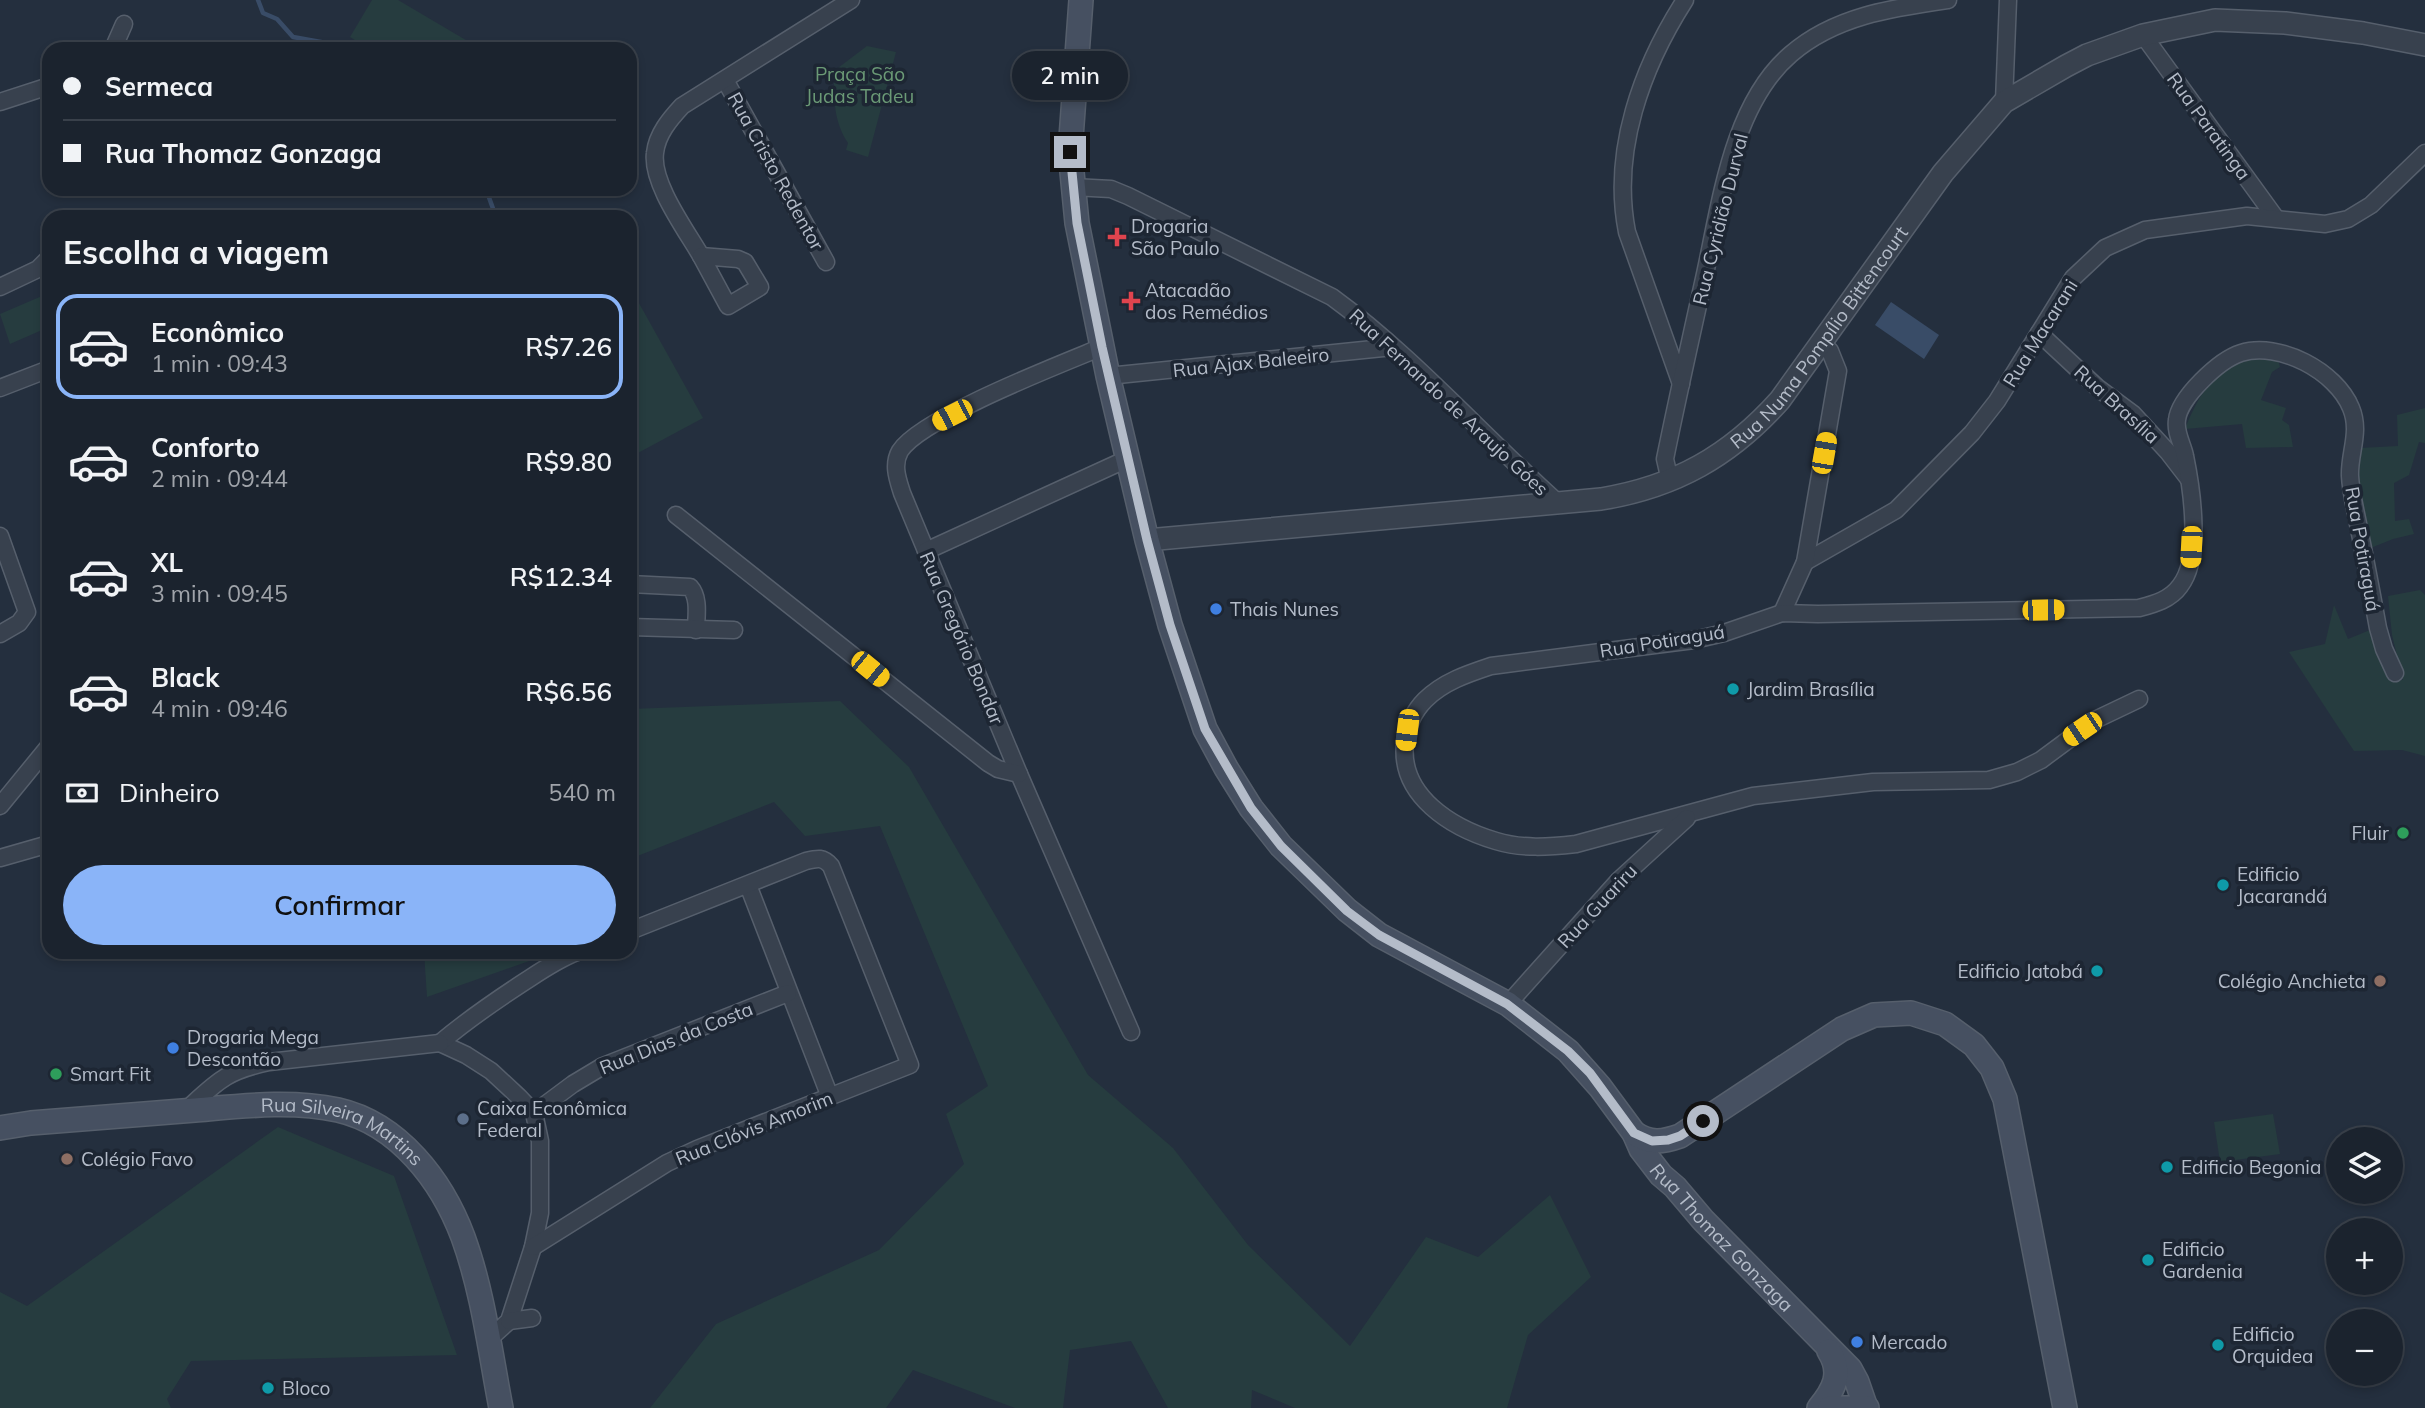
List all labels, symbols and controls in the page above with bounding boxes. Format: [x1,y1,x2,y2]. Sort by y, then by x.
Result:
callout: 2 min [1012,51,1128,100]
text: 2 min [1040,61,1100,90]
park label: Praça São Judas Tadeu [806,62,914,108]
street label: Rua Paratinga [2162,68,2256,184]
text: Sermeca [105,70,213,103]
street label: Rua Cristo Redentor [723,88,829,254]
street label: Rua Cyridião Durval [1687,131,1753,307]
route end [1054,136,1086,168]
text: Rua Thomaz Gonzaga [105,137,382,170]
place label: Drogaria São Paulo [1131,214,1220,260]
street label: Rua Numa Pompílio Bittencourt [1725,221,1913,454]
marker: Drogaria São Paulo [1109,229,1125,245]
text: Escolha a viagem [63,232,329,272]
street label: Rua Macarani [1997,275,2083,391]
place label: Atacadão dos Remédios [1145,278,1268,324]
marker: Atacadão dos Remédios [1123,293,1139,309]
street label: Rua Fernando de Araujo Góes [1344,303,1554,501]
icon: car [67,315,130,378]
text: Econômico [151,316,284,349]
text: R$7.26 [525,330,612,363]
street label: Rua Ajax Baleeiro [1172,342,1330,382]
text: 1 min · 09:43 [151,349,288,378]
street label: Rua Brasília [2070,360,2164,448]
car [929,396,976,434]
icon: car [67,430,130,493]
car [1811,430,1838,476]
text: Conforto [151,431,260,464]
text: R$9.80 [525,445,612,478]
text: 2 min · 09:44 [151,464,288,493]
street label: Rua Potiraguá [2340,485,2386,613]
car [2180,525,2203,569]
icon: car [67,545,130,608]
text: XL [151,546,183,579]
street label: Rua Gregório Bondar [915,548,1009,728]
text: R$12.34 [510,560,612,593]
text: 3 min · 09:45 [151,579,288,608]
place label: Thais Nunes [1230,597,1339,621]
car [2022,599,2065,621]
marker: Thais Nunes [1208,601,1224,617]
street label: Rua Potiraguá [1598,619,1726,663]
car [848,648,893,690]
icon: car [67,660,130,723]
text: Black [151,661,219,694]
text: R$6.56 [525,675,612,708]
place label: Jardim Brasília [1747,677,1875,701]
marker: Jardim Brasília [1725,681,1741,697]
text: 4 min · 09:46 [151,694,288,723]
car [1395,708,1420,752]
car [2059,709,2106,749]
icon: cash [63,774,101,812]
text: Dinheiro [119,776,220,809]
text: 540 m [548,778,616,807]
place label: Fluir [2351,821,2389,845]
marker: Fluir [2395,825,2411,841]
street label: Rua Guariru [1552,859,1642,953]
place label: Edificio Jacarandá [2237,862,2328,908]
button: Confirmar [63,865,616,945]
marker: Edificio Jacarandá [2215,877,2231,893]
place label: Edificio Jatobá [1957,959,2083,983]
marker: Edificio Jatobá [2089,963,2105,979]
place label: Colégio Anchieta [2218,969,2366,993]
marker: Colégio Anchieta [2372,973,2388,989]
street label: Rua Dias da Costa [596,996,756,1080]
place label: Drogaria Mega Descontão [187,1025,319,1071]
marker: Drogaria Mega Descontão [165,1040,181,1056]
place label: Smart Fit [70,1062,151,1086]
marker: Smart Fit [48,1066,64,1082]
street label: Rua Clóvis Amorim [672,1086,836,1170]
street label: Rua Silveira Martins [260,1093,429,1170]
place label: Caixa Econômica Federal [477,1096,627,1142]
route start [1687,1105,1719,1137]
marker: Caixa Econômica Federal [455,1111,471,1127]
map controls [2326,1127,2403,1386]
button: layers [2326,1127,2403,1204]
place label: Colégio Favo [81,1147,193,1171]
marker: Colégio Favo [59,1151,75,1167]
place label: Edificio Begonia [2181,1155,2321,1179]
street label: Rua Thomaz Gonzaga [1645,1159,1799,1317]
marker: Edificio Begonia [2159,1159,2175,1175]
button: + [2326,1218,2403,1295]
place label: Edificio Gardenia [2162,1237,2243,1283]
marker: Edificio Gardenia [2140,1252,2156,1268]
button: − [2326,1309,2403,1386]
place label: Edificio Orquidea [2232,1322,2313,1368]
place label: Mercado [1871,1330,1947,1354]
marker: Mercado [1849,1334,1865,1350]
marker: Edificio Orquidea [2210,1337,2226,1353]
place label: Bloco [282,1376,330,1400]
marker: Bloco [260,1380,276,1396]

